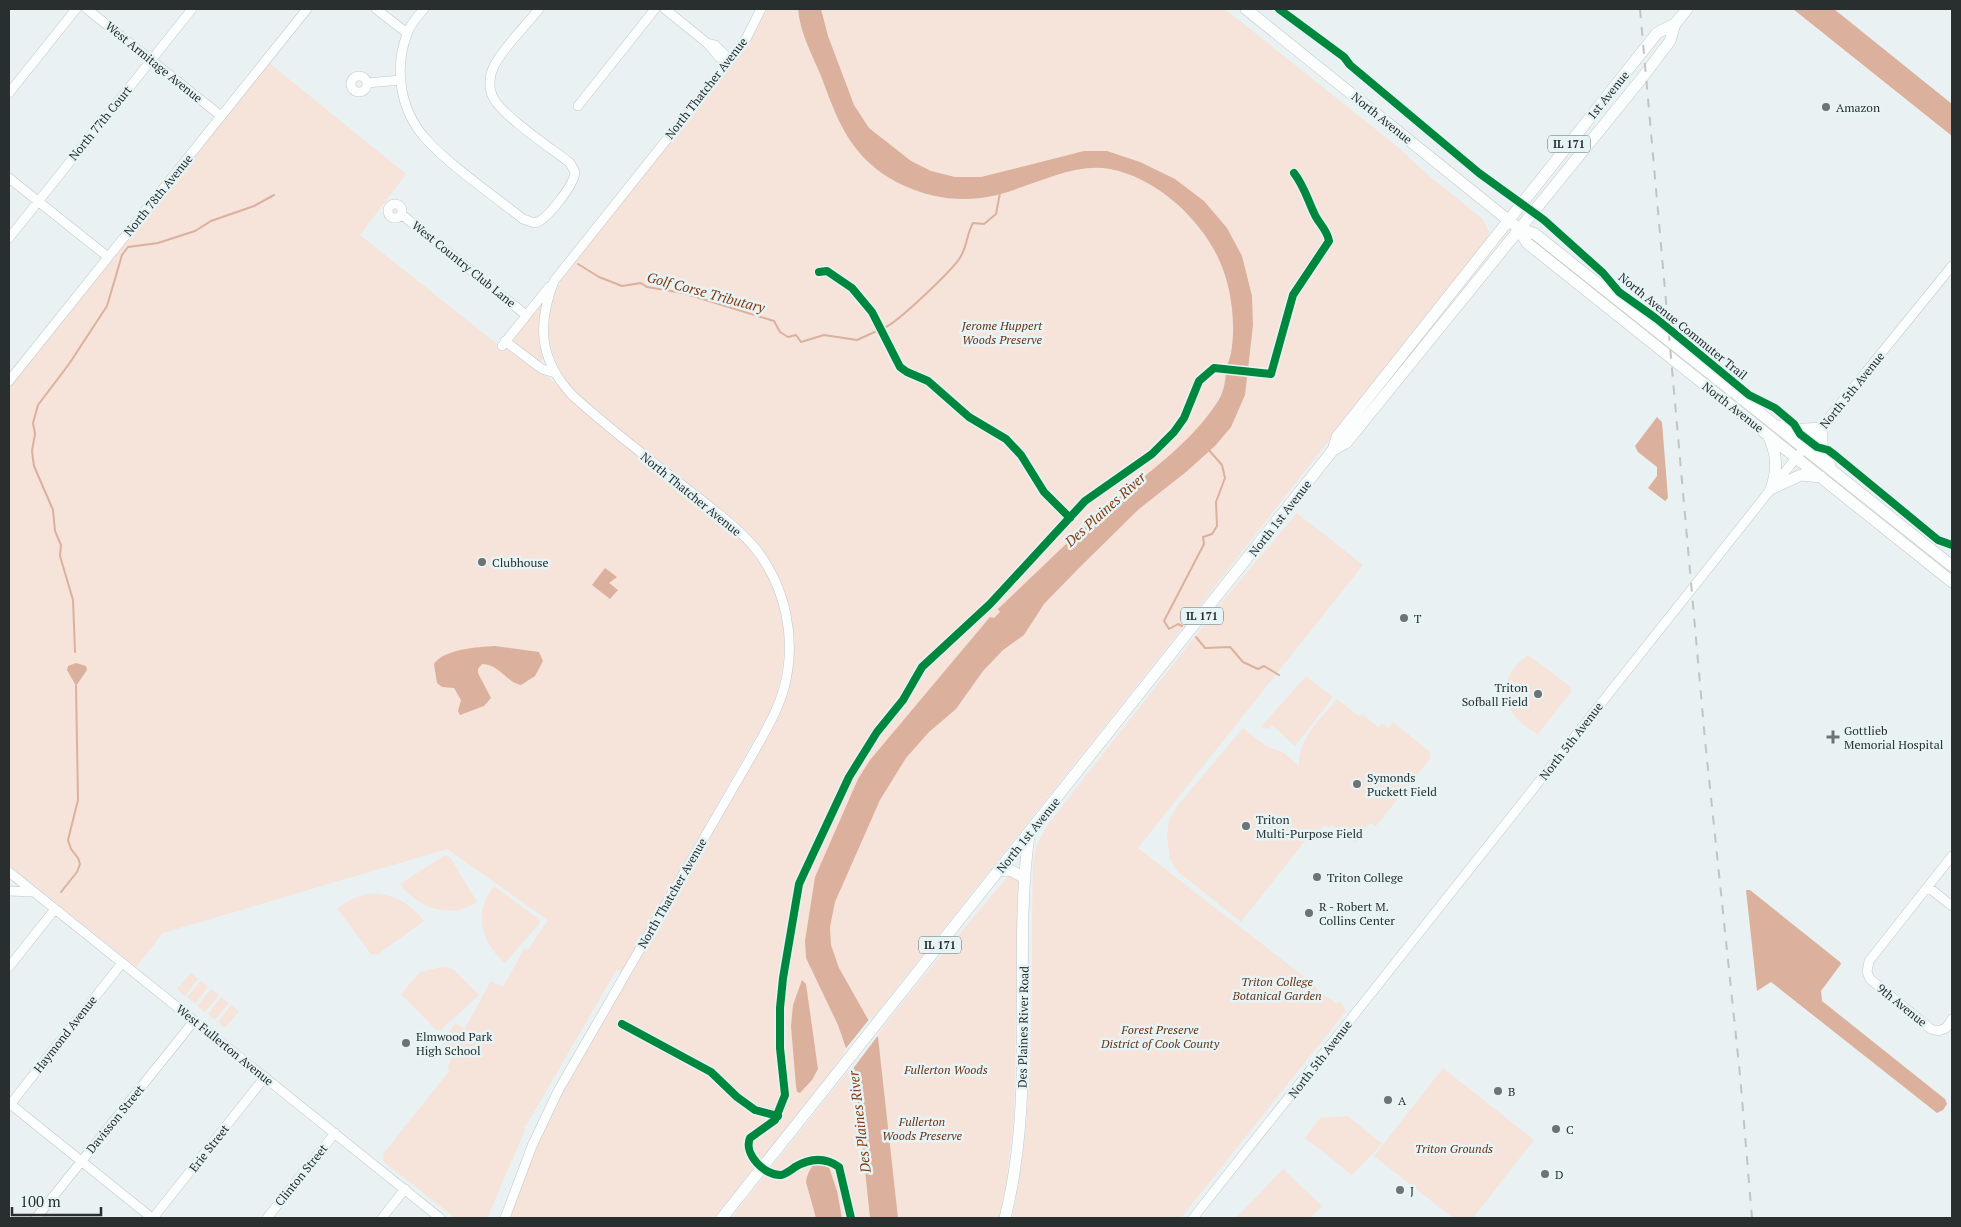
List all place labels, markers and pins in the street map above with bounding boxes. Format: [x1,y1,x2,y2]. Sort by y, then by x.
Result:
place label: Amazon [1836,100,1880,115]
marker: Amazon [1820,101,1832,113]
place label: Clubhouse [492,555,549,570]
marker: Clubhouse [476,556,488,568]
place label: T [1414,611,1422,626]
marker: T [1398,612,1410,624]
place label: Triton Sofball Field [1462,680,1528,709]
marker: Triton Sofball Field [1532,688,1544,700]
place label: Gottlieb Memorial Hospital [1844,723,1944,752]
marker: Gottlieb Memorial Hospital [1826,730,1840,744]
place label: Symonds Puckett Field [1367,770,1437,799]
marker: Symonds Puckett Field [1351,778,1363,790]
place label: Triton Multi-Purpose Field [1256,812,1363,841]
marker: Triton Multi-Purpose Field [1240,820,1252,832]
place label: Triton College [1327,870,1403,885]
marker: Triton College [1311,871,1323,883]
place label: R - Robert M. Collins Center [1319,899,1395,928]
marker: R - Robert M. Collins Center [1303,907,1315,919]
place label: Elmwood Park High School [416,1029,493,1058]
marker: Elmwood Park High School [400,1037,412,1049]
place label: B [1508,1084,1515,1099]
marker: B [1492,1085,1504,1097]
place label: A [1398,1093,1407,1108]
marker: A [1382,1094,1394,1106]
place label: C [1566,1122,1574,1137]
marker: C [1550,1123,1562,1135]
place label: D [1555,1167,1564,1182]
marker: D [1539,1168,1551,1180]
place label: J [1410,1183,1414,1198]
marker: J [1394,1184,1406,1196]

